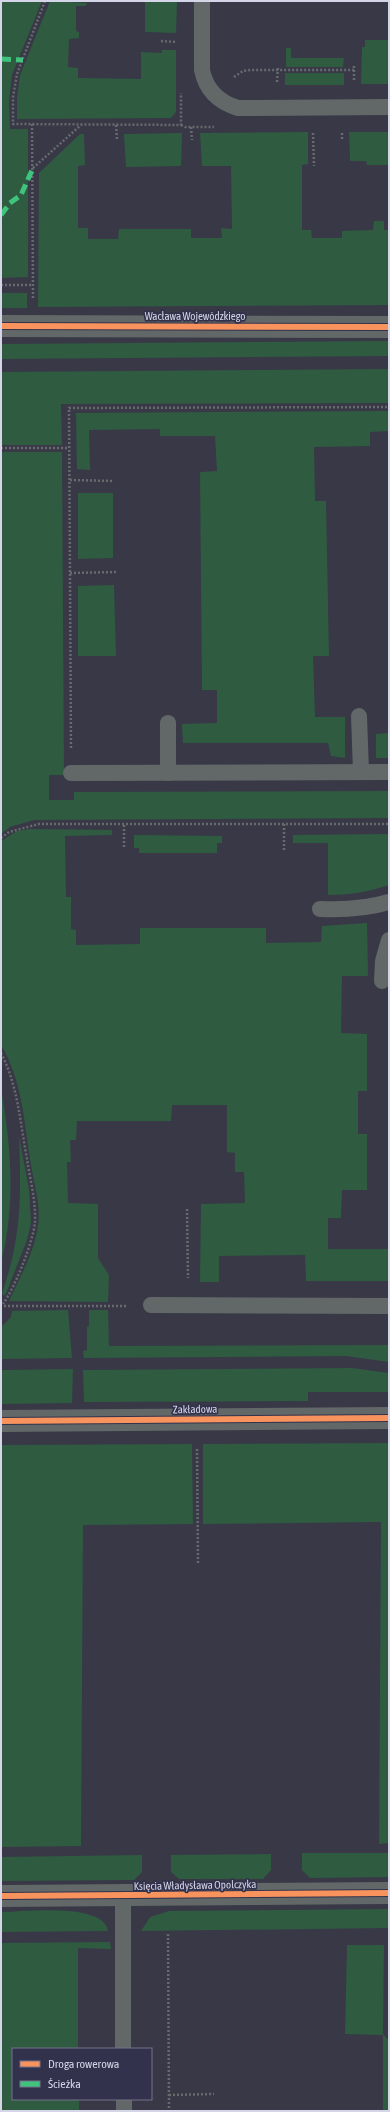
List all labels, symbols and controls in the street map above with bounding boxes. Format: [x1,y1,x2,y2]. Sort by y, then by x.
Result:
street label: Wacława Wojewódzkiego [145,310,245,322]
street label: Zakładowa [173,1403,217,1415]
street label: Księcia Władysława Opolczyka [133,1878,257,1892]
legend [12,2048,152,2100]
text: Droga rowerowa [48,2057,119,2071]
text: Ścieżka [48,2077,81,2091]

